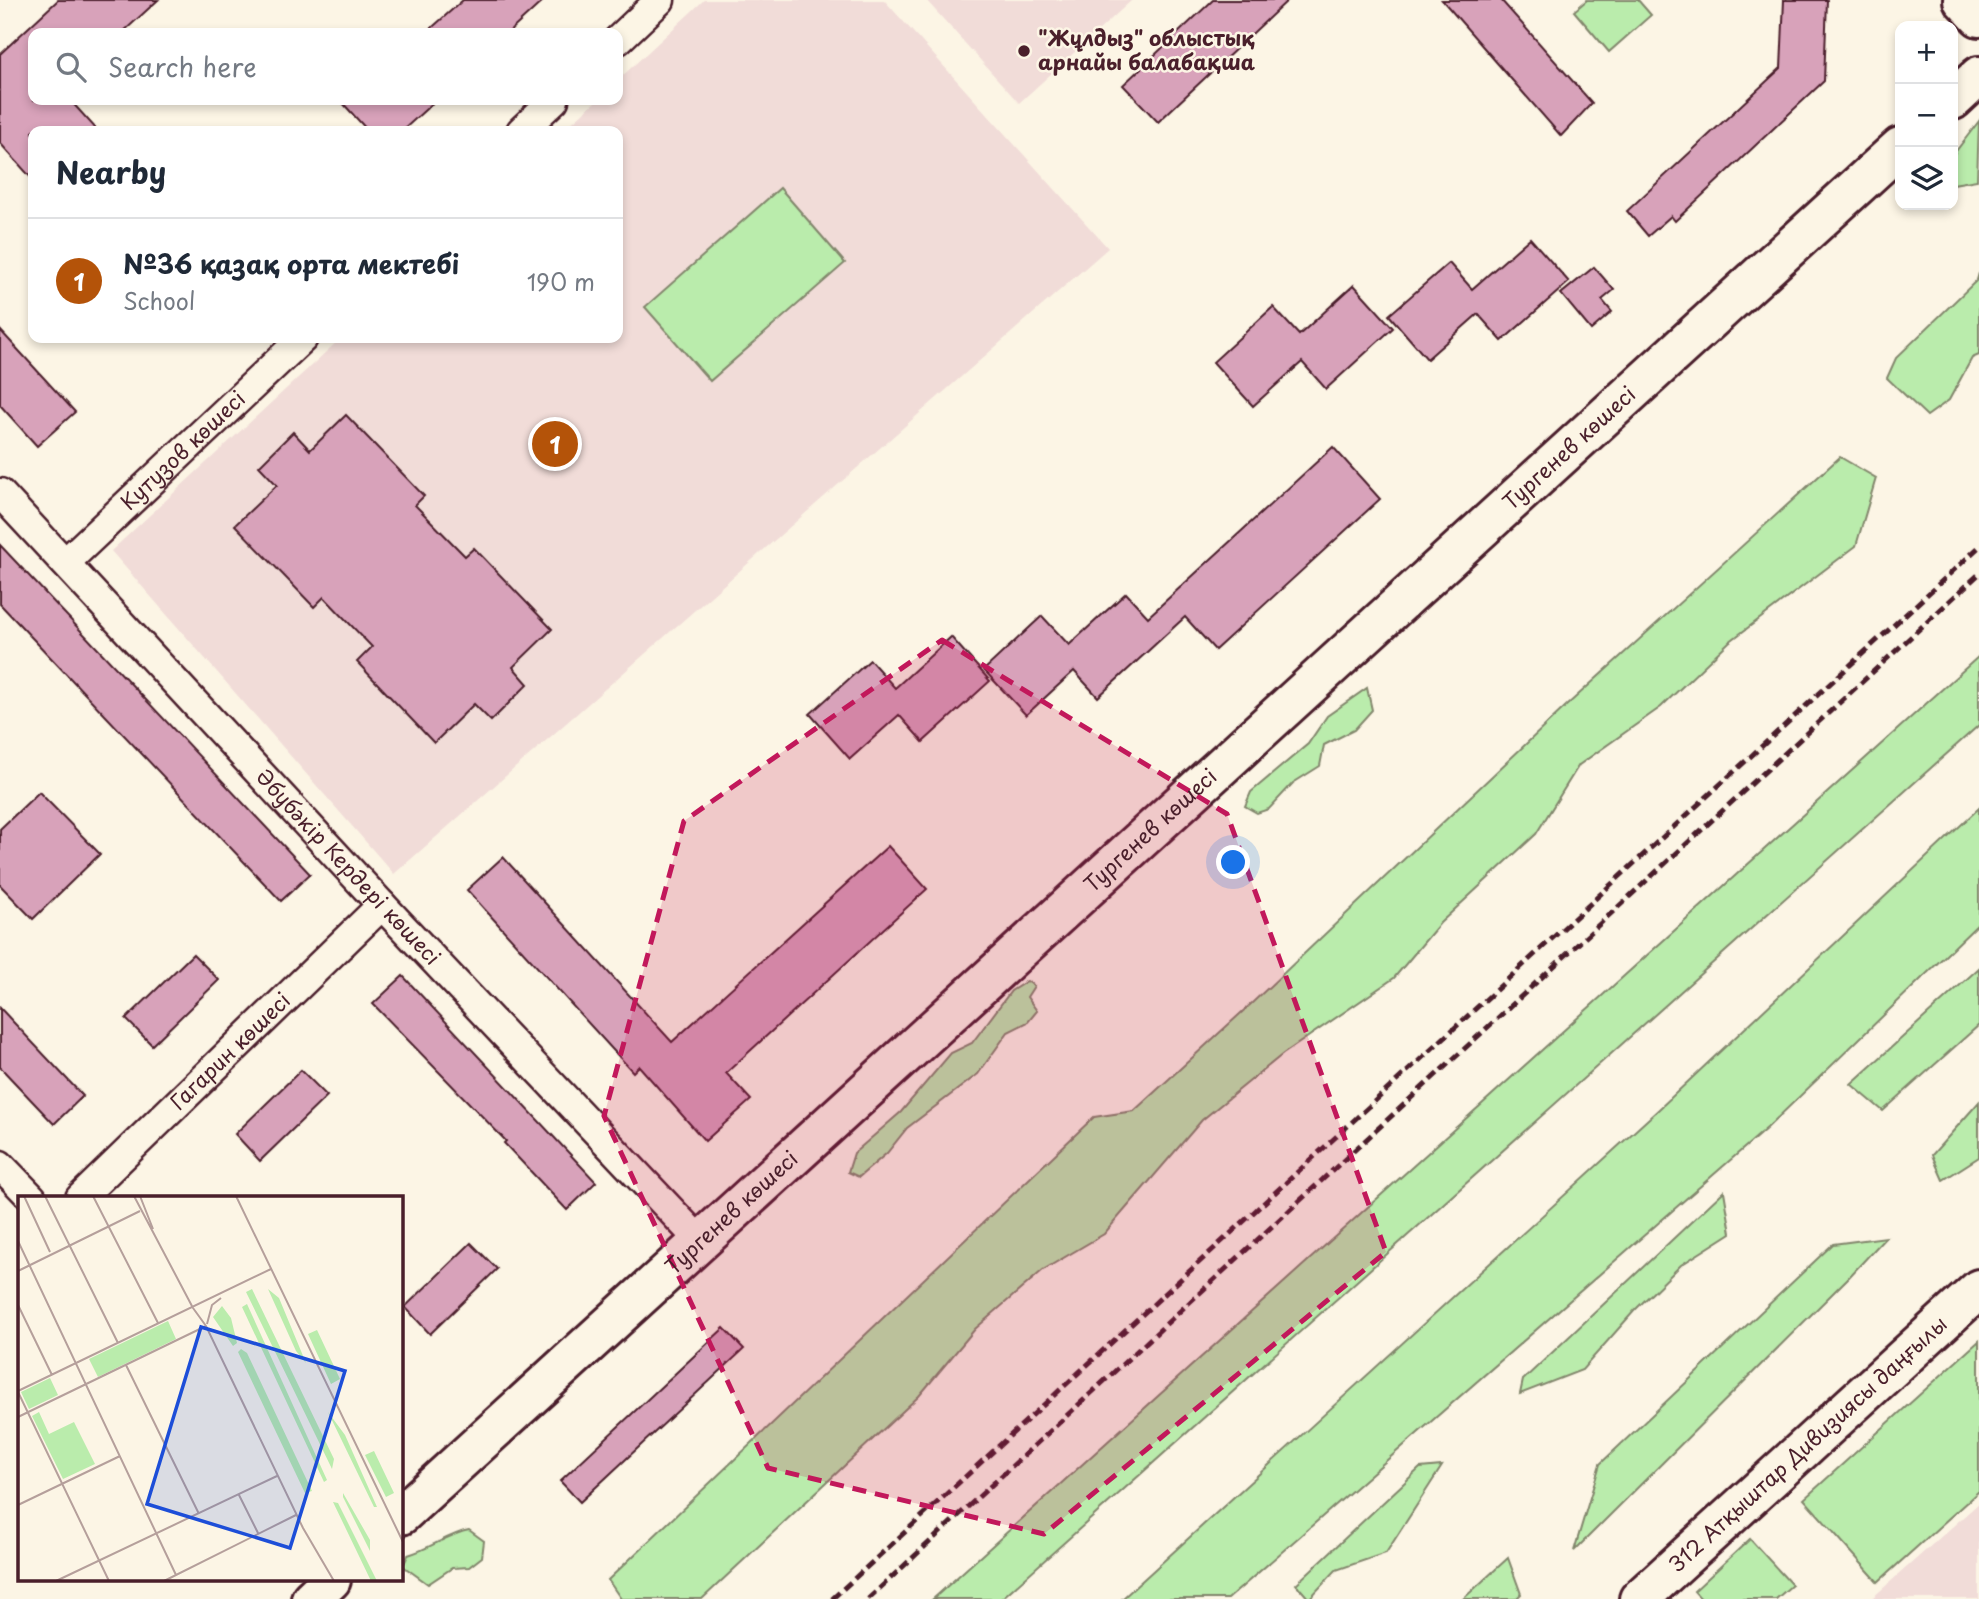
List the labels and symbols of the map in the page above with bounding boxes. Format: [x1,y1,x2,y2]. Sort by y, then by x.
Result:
place label: "Жұлдыз" облыстық арнайы балабақша [1038,21,1256,77]
marker: "Жұлдыз" облыстық арнайы балабақша [1016,43,1032,59]
street label: Тургенев көшесі [1494,378,1642,516]
street label: Кутузов көшесі [112,382,252,517]
pin: 1 [532,418,578,470]
street label: Тургенев көшесі [1076,760,1223,899]
street label: Әбубәкір Кердері көшесі [249,761,449,971]
your location [1216,845,1250,879]
street label: Гагарин көшесі [162,984,297,1116]
street label: Тургенев көшесі [657,1142,804,1281]
inset map [18,1196,402,1582]
street label: 312 Атқыштар Дивизиясы даңғылы [1660,1308,1953,1579]

